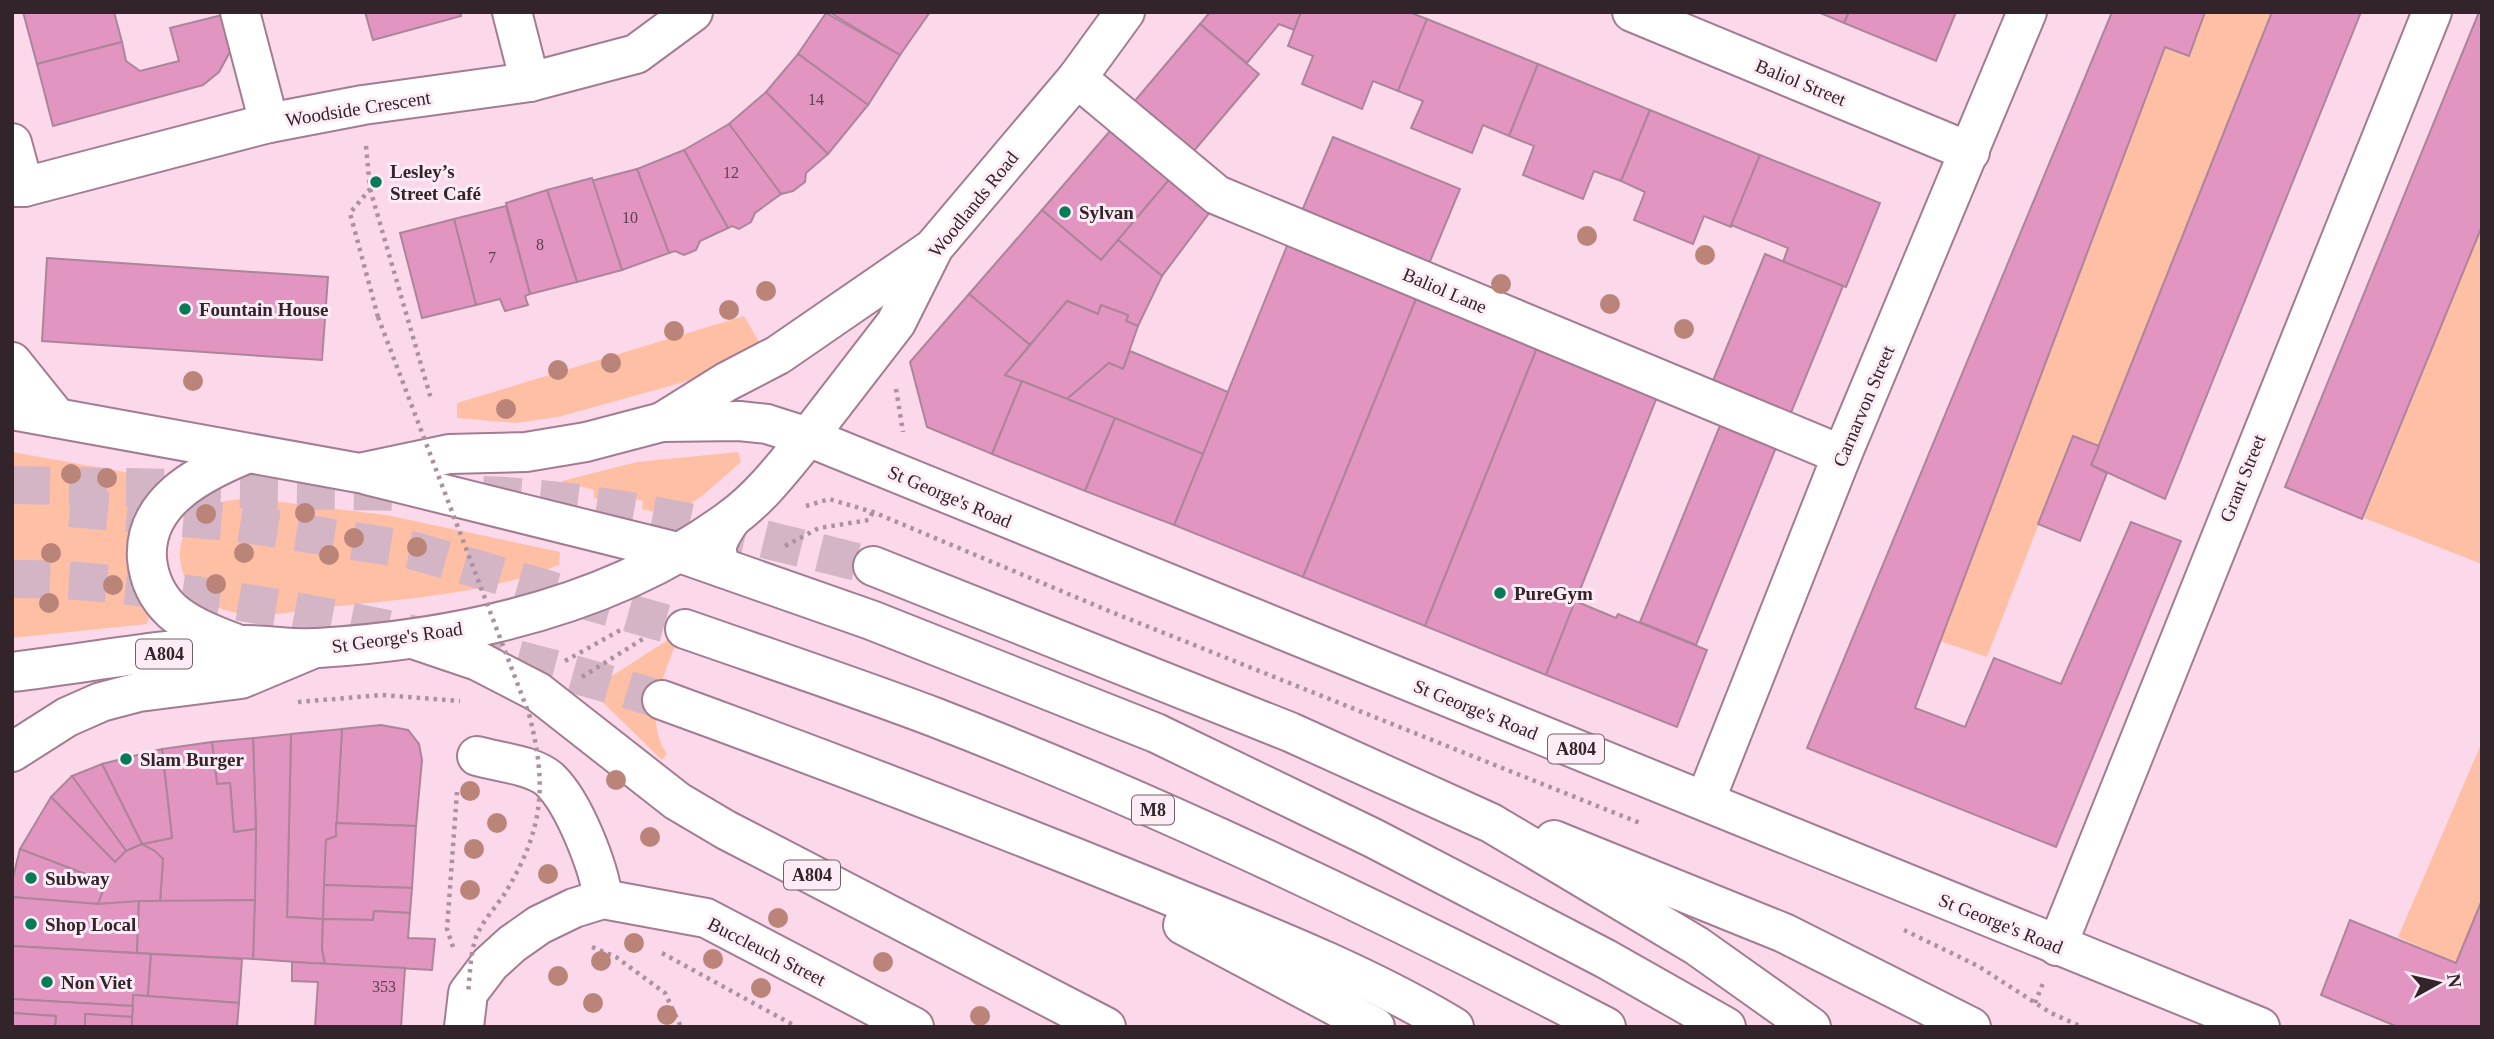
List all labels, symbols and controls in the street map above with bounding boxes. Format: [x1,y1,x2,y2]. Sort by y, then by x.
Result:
street label: Baliol Street [1753,55,1850,110]
street label: Woodside Crescent [284,87,433,130]
house number: 14 [808,91,824,108]
street label: Woodlands Road [924,147,1023,261]
place label: Lesley’s Street Café [390,161,481,204]
house number: 12 [723,164,739,181]
marker: Lesley’s Street Café [368,174,384,190]
place label: Sylvan [1079,202,1134,223]
marker: Sylvan [1057,204,1073,220]
house number: 10 [622,209,638,226]
house number: 8 [536,236,544,253]
house number: 7 [488,249,496,266]
street label: Baliol Lane [1400,263,1490,318]
place label: Fountain House [199,299,328,320]
marker: Fountain House [177,301,193,317]
street label: Carnarvon Street [1829,342,1899,470]
street label: Grant Street [2215,431,2270,525]
street label: St George's Road [885,461,1015,532]
place label: PureGym [1514,583,1593,604]
marker: PureGym [1492,585,1508,601]
street label: St George's Road [330,618,464,657]
road number: A804 [136,640,192,668]
street label: St George's Road [1411,675,1541,744]
road number: A804 [1548,734,1604,764]
place label: Slam Burger [140,749,245,770]
marker: Slam Burger [118,751,134,767]
road number: M8 [1132,796,1174,824]
road number: A804 [784,860,840,890]
place label: Subway [45,868,110,889]
marker: Subway [23,870,39,886]
street label: St George's Road [1936,889,2066,958]
street label: Buccleuch Street [704,913,830,990]
place label: Shop Local [45,914,136,935]
marker: Shop Local [23,916,39,932]
north arrow [2403,948,2473,1018]
place label: Non Viet [61,972,133,993]
text: N [2443,972,2466,989]
marker: Non Viet [39,974,55,990]
house number: 353 [372,978,396,995]

